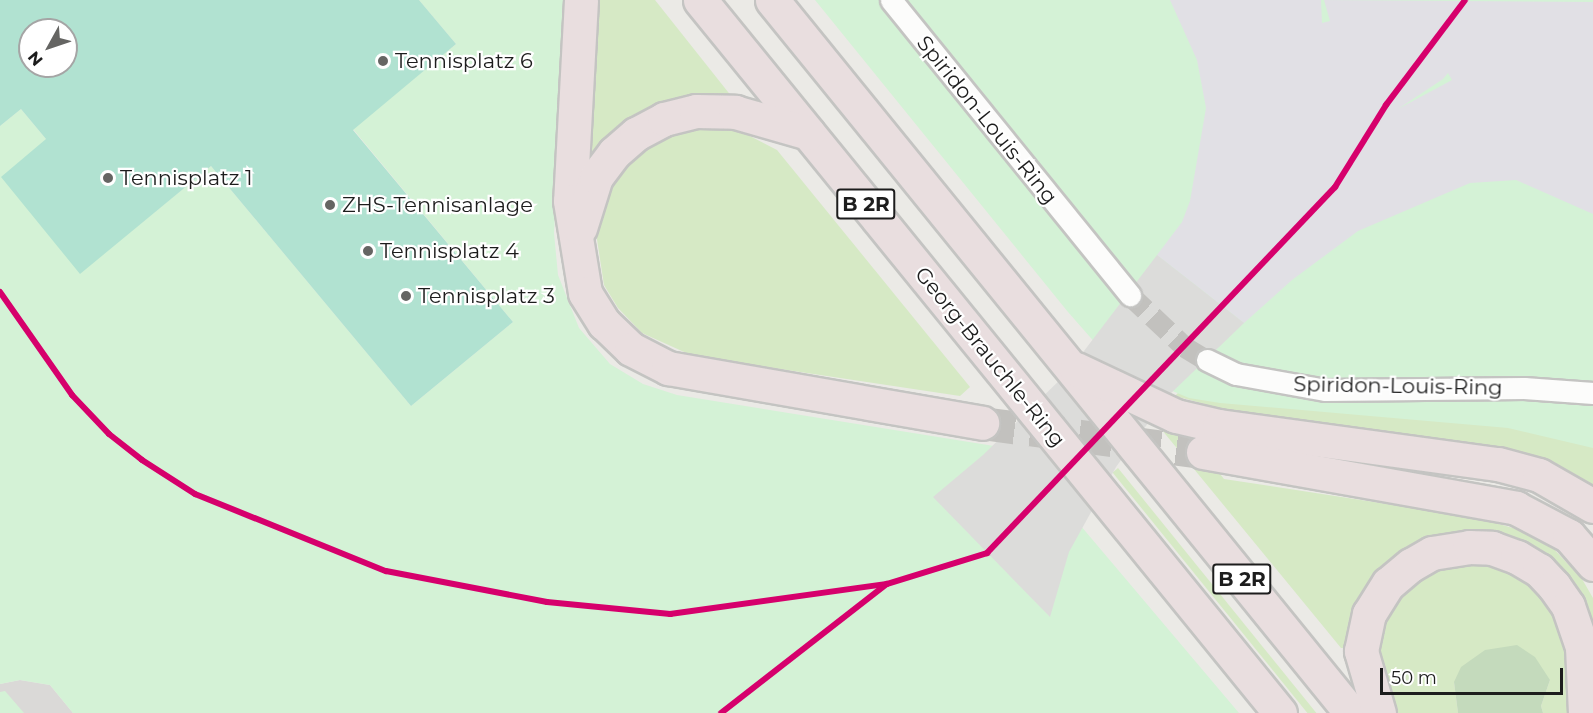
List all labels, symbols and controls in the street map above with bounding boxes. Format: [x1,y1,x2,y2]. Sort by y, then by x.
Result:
north arrow [18,18,78,78]
street label: Spiridon-Louis-Ring [911,31,1063,209]
text: N [24,48,47,70]
place label: Tennisplatz 6 [395,48,533,74]
marker: Tennisplatz 6 [376,54,390,68]
place label: Tennisplatz 1 [120,165,252,191]
marker: Tennisplatz 1 [101,171,115,185]
road number: B 2R [836,187,896,221]
place label: ZHS-Tennisanlage [342,192,533,218]
marker: ZHS-Tennisanlage [323,198,337,212]
place label: Tennisplatz 4 [380,238,519,264]
marker: Tennisplatz 4 [361,244,375,258]
street label: Georg-Brauchle-Ring [910,262,1070,452]
place label: Tennisplatz 3 [418,283,555,309]
marker: Tennisplatz 3 [399,289,413,303]
street label: Spiridon-Louis-Ring [1293,372,1503,400]
road number: B 2R [1212,562,1272,596]
scale bar [1383,656,1566,694]
text: 50 m [1391,667,1437,689]

